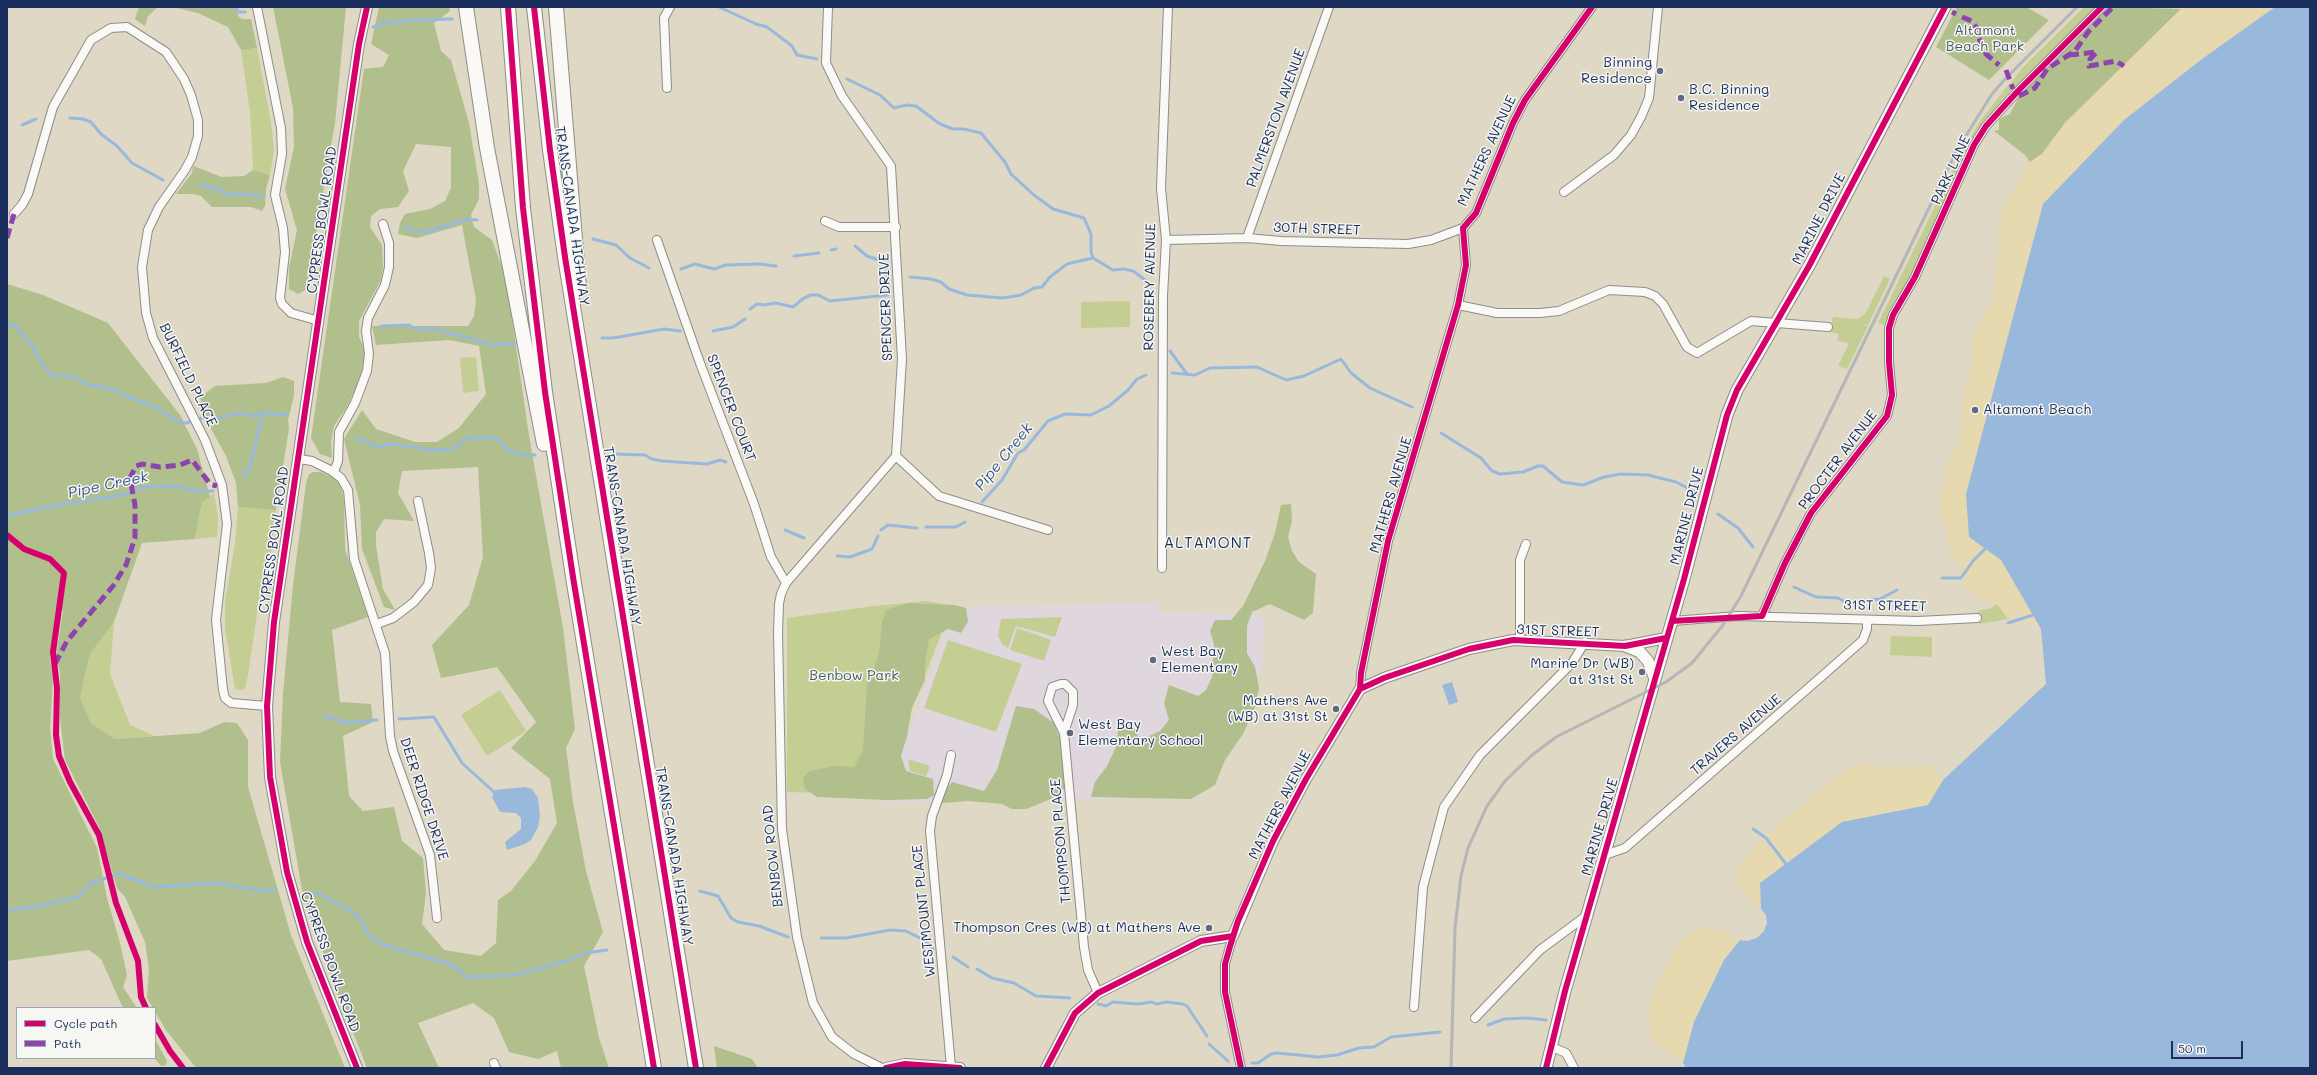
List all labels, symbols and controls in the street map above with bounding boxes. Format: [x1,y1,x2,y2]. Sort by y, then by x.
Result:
park label: Altamont Beach Park [1946,23,2024,56]
street label: PALMERSTON AVENUE [1243,46,1309,190]
place label: Binning Residence [1581,55,1652,88]
marker: Binning Residence [1655,66,1665,76]
place label: B.C. Binning Residence [1689,82,1769,114]
street label: MATHERS AVENUE [1454,93,1520,209]
marker: B.C. Binning Residence [1676,93,1686,103]
street label: TRANS-CANADA HIGHWAY [551,125,593,307]
street label: PARK LANE [1928,133,1974,207]
street label: CYPRESS BOWL ROAD [303,145,341,295]
street label: MARINE DRIVE [1789,170,1849,268]
street label: 30TH STREET [1273,219,1361,239]
street label: ROSEBERY AVENUE [1140,223,1160,351]
street label: SPENCER DRIVE [876,253,896,361]
street label: BURFIELD PLACE [156,320,220,430]
street label: SPENCER COURT [703,352,759,464]
place label: Altamont Beach [1983,402,2091,418]
marker: Altamont Beach [1970,405,1980,415]
street label: PROCTER AVENUE [1795,407,1881,513]
water label: Pipe Creek [971,420,1037,494]
street label: MATHERS AVENUE [1366,435,1416,555]
street label: TRANS-CANADA HIGHWAY [599,445,645,627]
street label: CYPRESS BOWL ROAD [255,465,293,615]
street label: MARINE DRIVE [1667,465,1707,567]
water label: Pipe Creek [66,468,150,502]
district label: ALTAMONT [1164,534,1252,552]
street label: 31ST STREET [1843,597,1927,615]
street label: 31ST STREET [1516,621,1600,641]
place label: West Bay Elementary [1161,644,1238,676]
marker: West Bay Elementary [1148,655,1158,665]
place label: Marine Dr (WB) at 31st St [1530,656,1634,688]
marker: Marine Dr (WB) at 31st St [1637,667,1647,677]
park label: Benbow Park [809,668,899,684]
street label: TRAVERS AVENUE [1687,691,1785,779]
place label: Mathers Ave (WB) at 31st St [1228,693,1328,726]
marker: Mathers Ave (WB) at 31st St [1331,704,1341,714]
place label: West Bay Elementary School [1078,717,1204,750]
marker: West Bay Elementary School [1065,728,1075,738]
street label: DEER RIDGE DRIVE [396,735,452,863]
street label: MATHERS AVENUE [1245,748,1315,862]
street label: TRANS-CANADA HIGHWAY [651,765,697,947]
street label: MARINE DRIVE [1578,776,1622,878]
street label: THOMPSON PLACE [1047,778,1075,904]
street label: BENBOW ROAD [759,804,787,908]
street label: WESTMOUNT PLACE [909,844,939,978]
street label: CYPRESS BOWL ROAD [297,889,363,1035]
place label: Thompson Cres (WB) at Mathers Ave [953,920,1201,936]
marker: Thompson Cres (WB) at Mathers Ave [1204,923,1214,933]
legend [16,1007,156,1059]
text: Cycle path [54,1015,117,1031]
scale bar [2173,1033,2245,1059]
text: Path [54,1035,81,1051]
text: 50 m [2178,1040,2206,1056]

